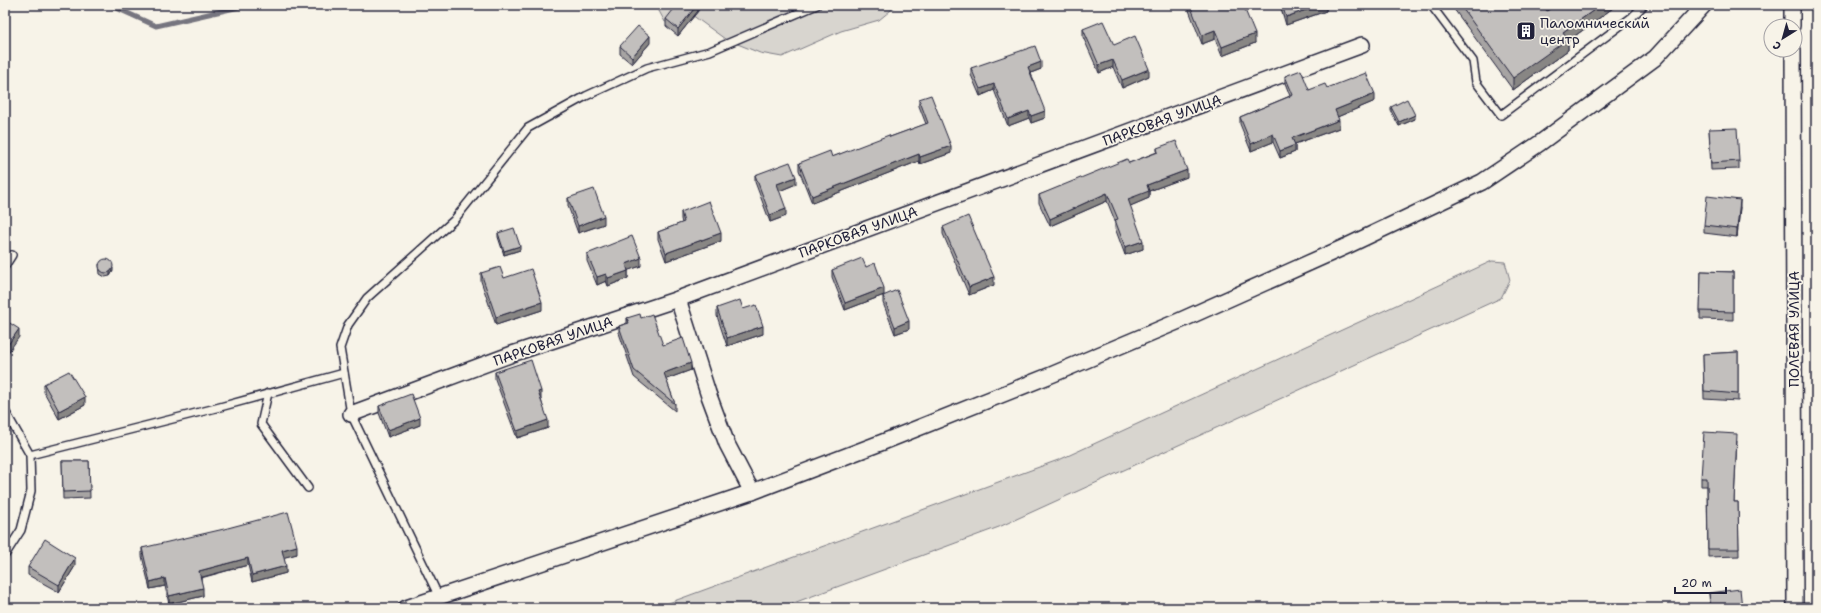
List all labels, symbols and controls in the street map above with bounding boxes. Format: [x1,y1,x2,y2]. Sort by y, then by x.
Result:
place label: Паломнический центр [1540,14,1650,48]
north arrow [1763,18,1803,58]
building icon: Паломнический центр [1515,20,1537,42]
text: С [1770,37,1784,54]
street label: ПАРКОВАЯ УЛИЦА [1100,90,1224,150]
street label: ПАРКОВАЯ УЛИЦА [796,202,920,262]
street label: ПОЛЕВАЯ УЛИЦА [1785,271,1803,387]
street label: ПАРКОВАЯ УЛИЦА [491,312,615,370]
scale bar [1675,569,1726,595]
text: 20 m [1681,575,1712,591]

